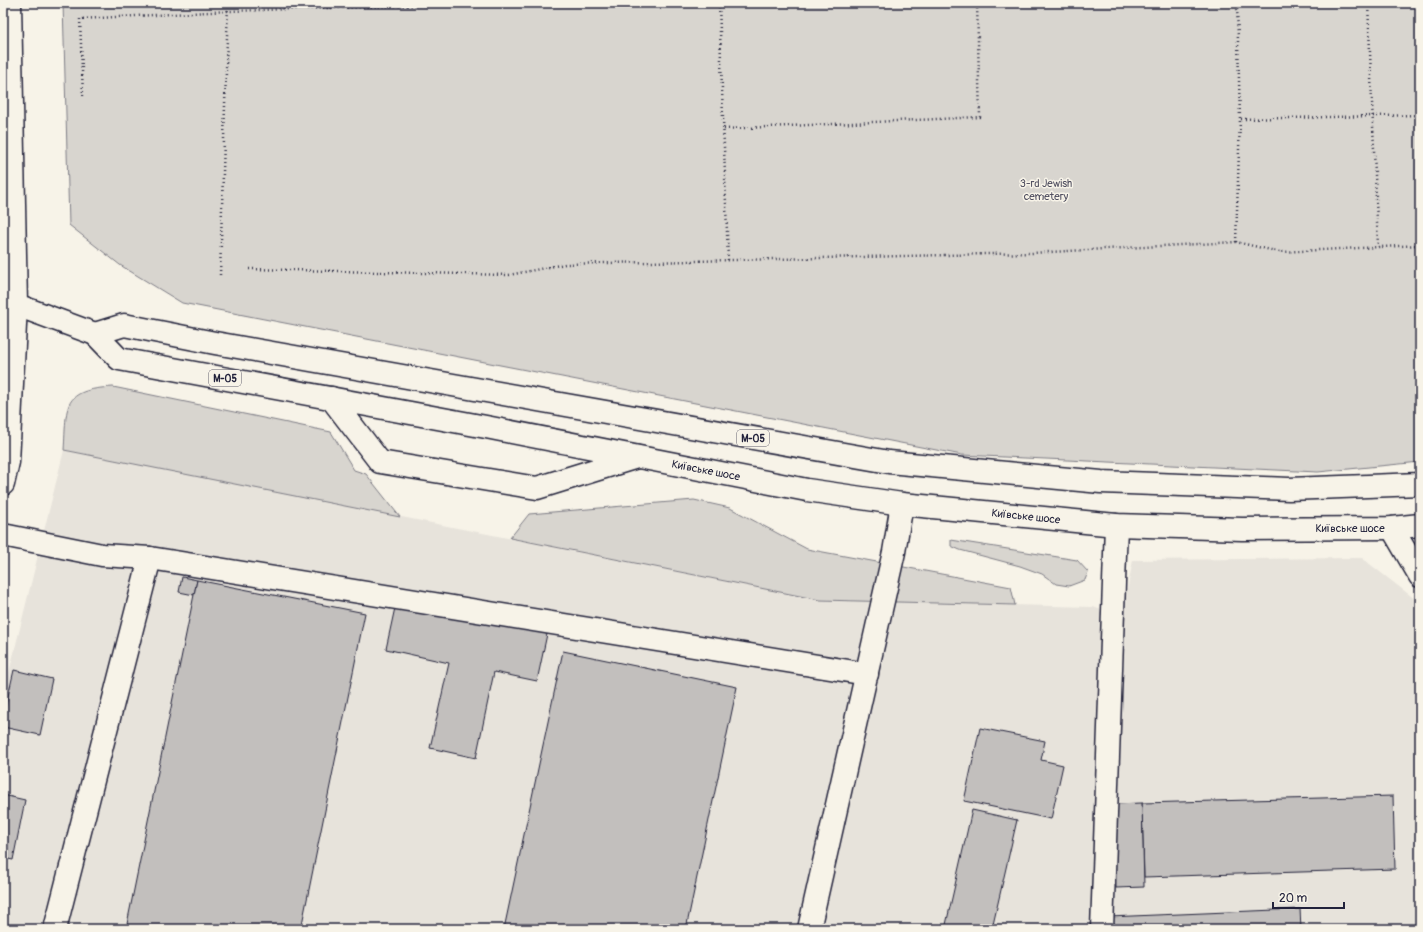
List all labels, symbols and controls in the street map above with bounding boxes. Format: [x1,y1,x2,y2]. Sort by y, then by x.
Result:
park label: 3-rd Jewish cemetery [1020,177,1072,203]
road number: М-05 [209,370,241,386]
road number: М-05 [737,430,769,446]
street label: Київське шосе [671,458,742,484]
street label: Київське шосе [991,506,1062,527]
street label: Київське шосе [1315,522,1385,535]
scale bar [1273,884,1344,910]
text: 20 m [1279,891,1308,906]

